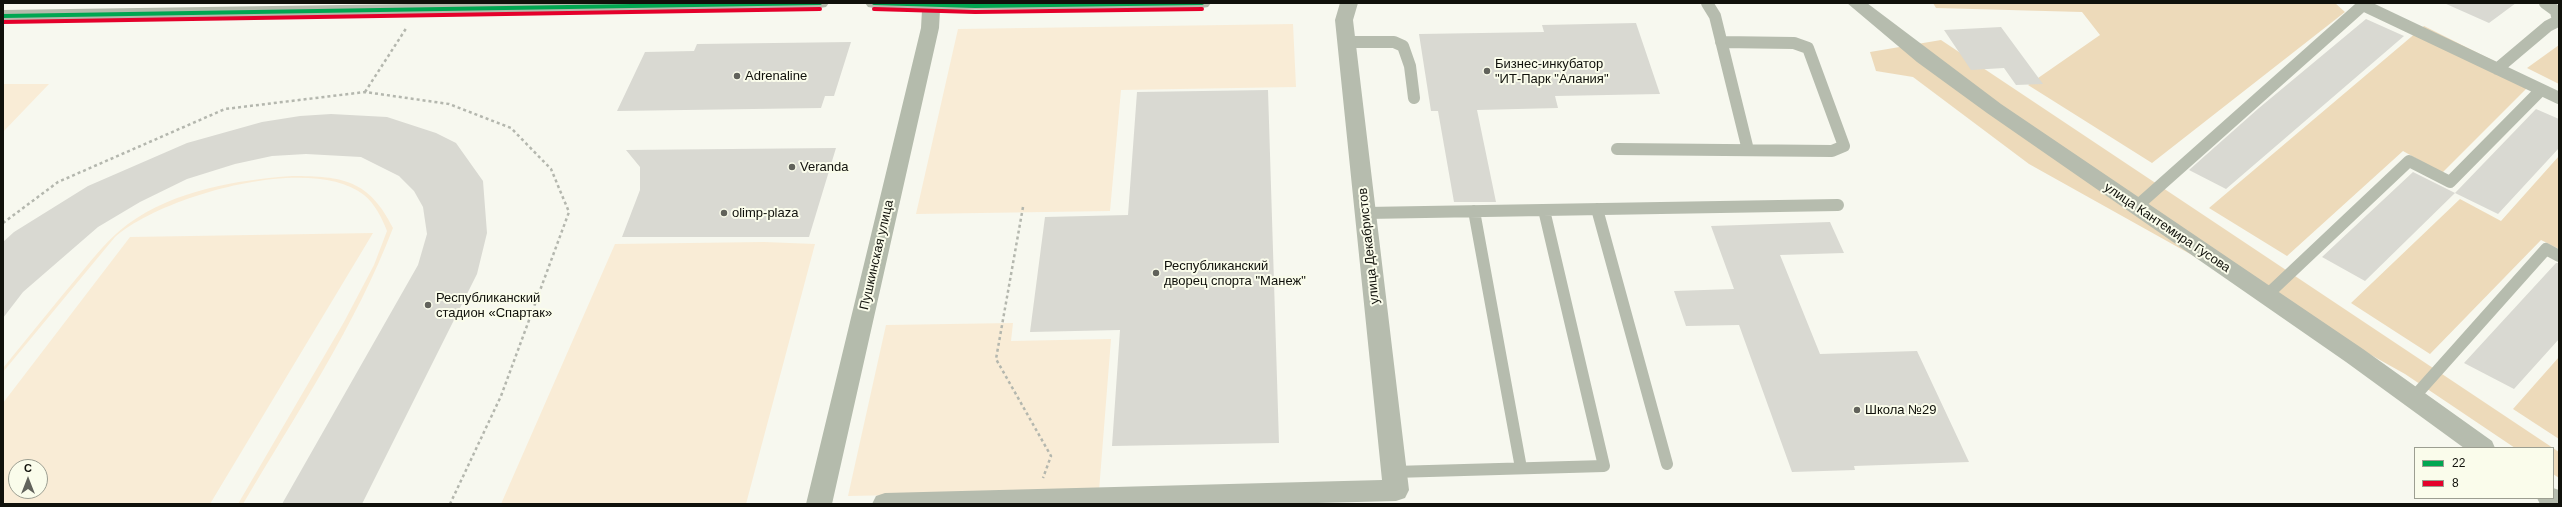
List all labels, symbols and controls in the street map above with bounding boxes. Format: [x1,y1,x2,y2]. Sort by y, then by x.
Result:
place label: Бизнес-инкубатор "ИТ-Парк "Алания" [1495,56,1609,87]
marker: Бизнес-инкубатор "ИТ-Парк "Алания" [1482,66,1492,76]
place label: Adrenaline [745,68,807,84]
marker: Adrenaline [732,71,742,81]
place label: Veranda [800,159,848,175]
marker: Veranda [787,162,797,172]
street label: улица Кантемира Гусова [2101,180,2233,276]
street label: улица Декабристов [1355,187,1383,305]
street label: Пушкинская улица [857,198,897,312]
place label: olimp-plaza [732,205,798,221]
marker: olimp-plaza [719,208,729,218]
place label: Республиканский дворец спорта "Манеж" [1164,258,1306,289]
marker: Республиканский дворец спорта "Манеж" [1151,268,1161,278]
place label: Республиканский стадион «Спартак» [436,290,552,321]
marker: Республиканский стадион «Спартак» [423,300,433,310]
place label: Школа №29 [1865,402,1937,418]
marker: Школа №29 [1852,405,1862,415]
legend [2414,447,2554,499]
text: 22 [2452,456,2465,470]
north arrow [8,459,48,499]
text: С [24,462,32,474]
text: 8 [2452,476,2459,490]

